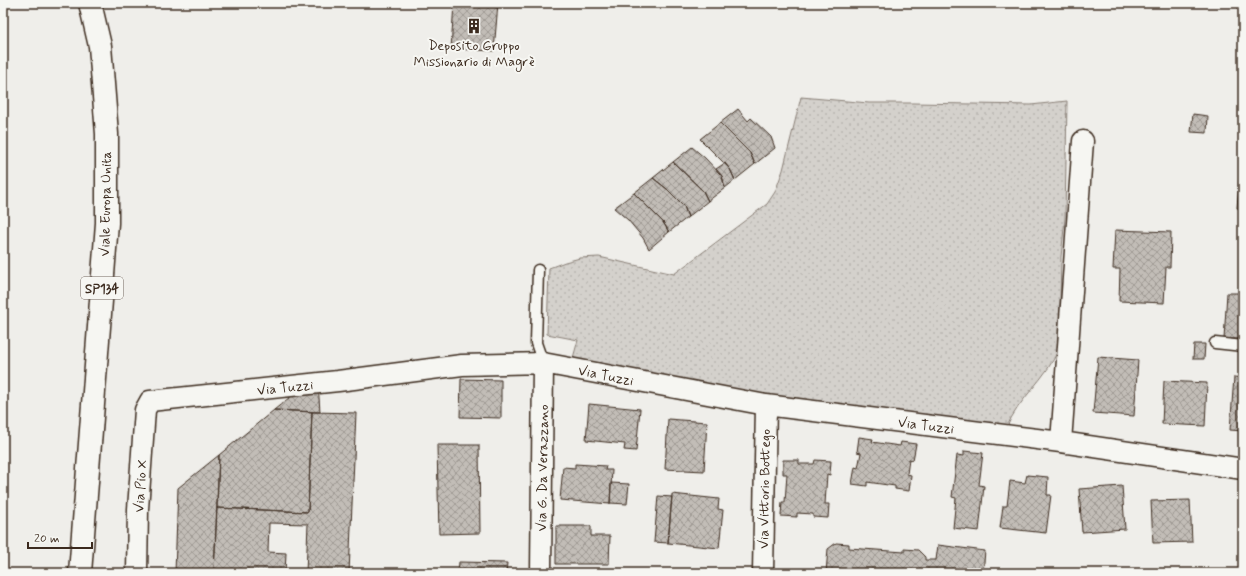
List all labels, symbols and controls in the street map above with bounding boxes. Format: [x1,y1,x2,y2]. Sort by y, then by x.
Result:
building icon: Deposito Gruppo Missionario di Magrè [465,17,483,35]
place label: Deposito Gruppo Missionario di Magrè [414,37,535,72]
street label: Viale Europa Unita [96,151,116,257]
road number: SP134 [81,277,123,299]
street label: Via Tuzzi [576,362,635,390]
street label: Via Tuzzi [256,376,314,400]
street label: Via G. Da Verazzano [533,404,553,532]
street label: Via Tuzzi [897,414,955,438]
street label: Via Vittorio Bottego [755,429,775,549]
street label: Via Pio X [130,459,152,513]
scale bar [28,524,92,550]
text: 20 m [34,531,60,547]

